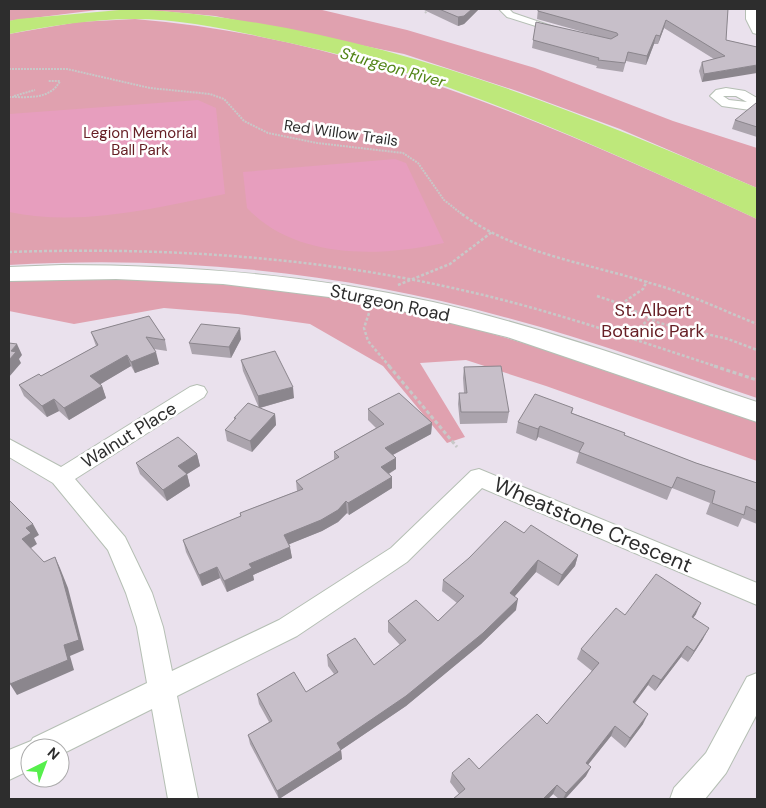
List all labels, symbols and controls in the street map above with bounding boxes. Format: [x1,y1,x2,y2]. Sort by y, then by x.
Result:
water label: Sturgeon River [338,42,449,93]
street label: Red Willow Trails [283,115,399,151]
park label: Legion Memorial Ball Park [83,123,197,160]
street label: Sturgeon Road [328,279,452,327]
park label: St. Albert Botanic Park [601,298,705,343]
street label: Walnut Place [77,396,181,474]
street label: Wheatstone Crescent [490,471,696,579]
north arrow [20,738,70,788]
text: N [44,743,64,763]

